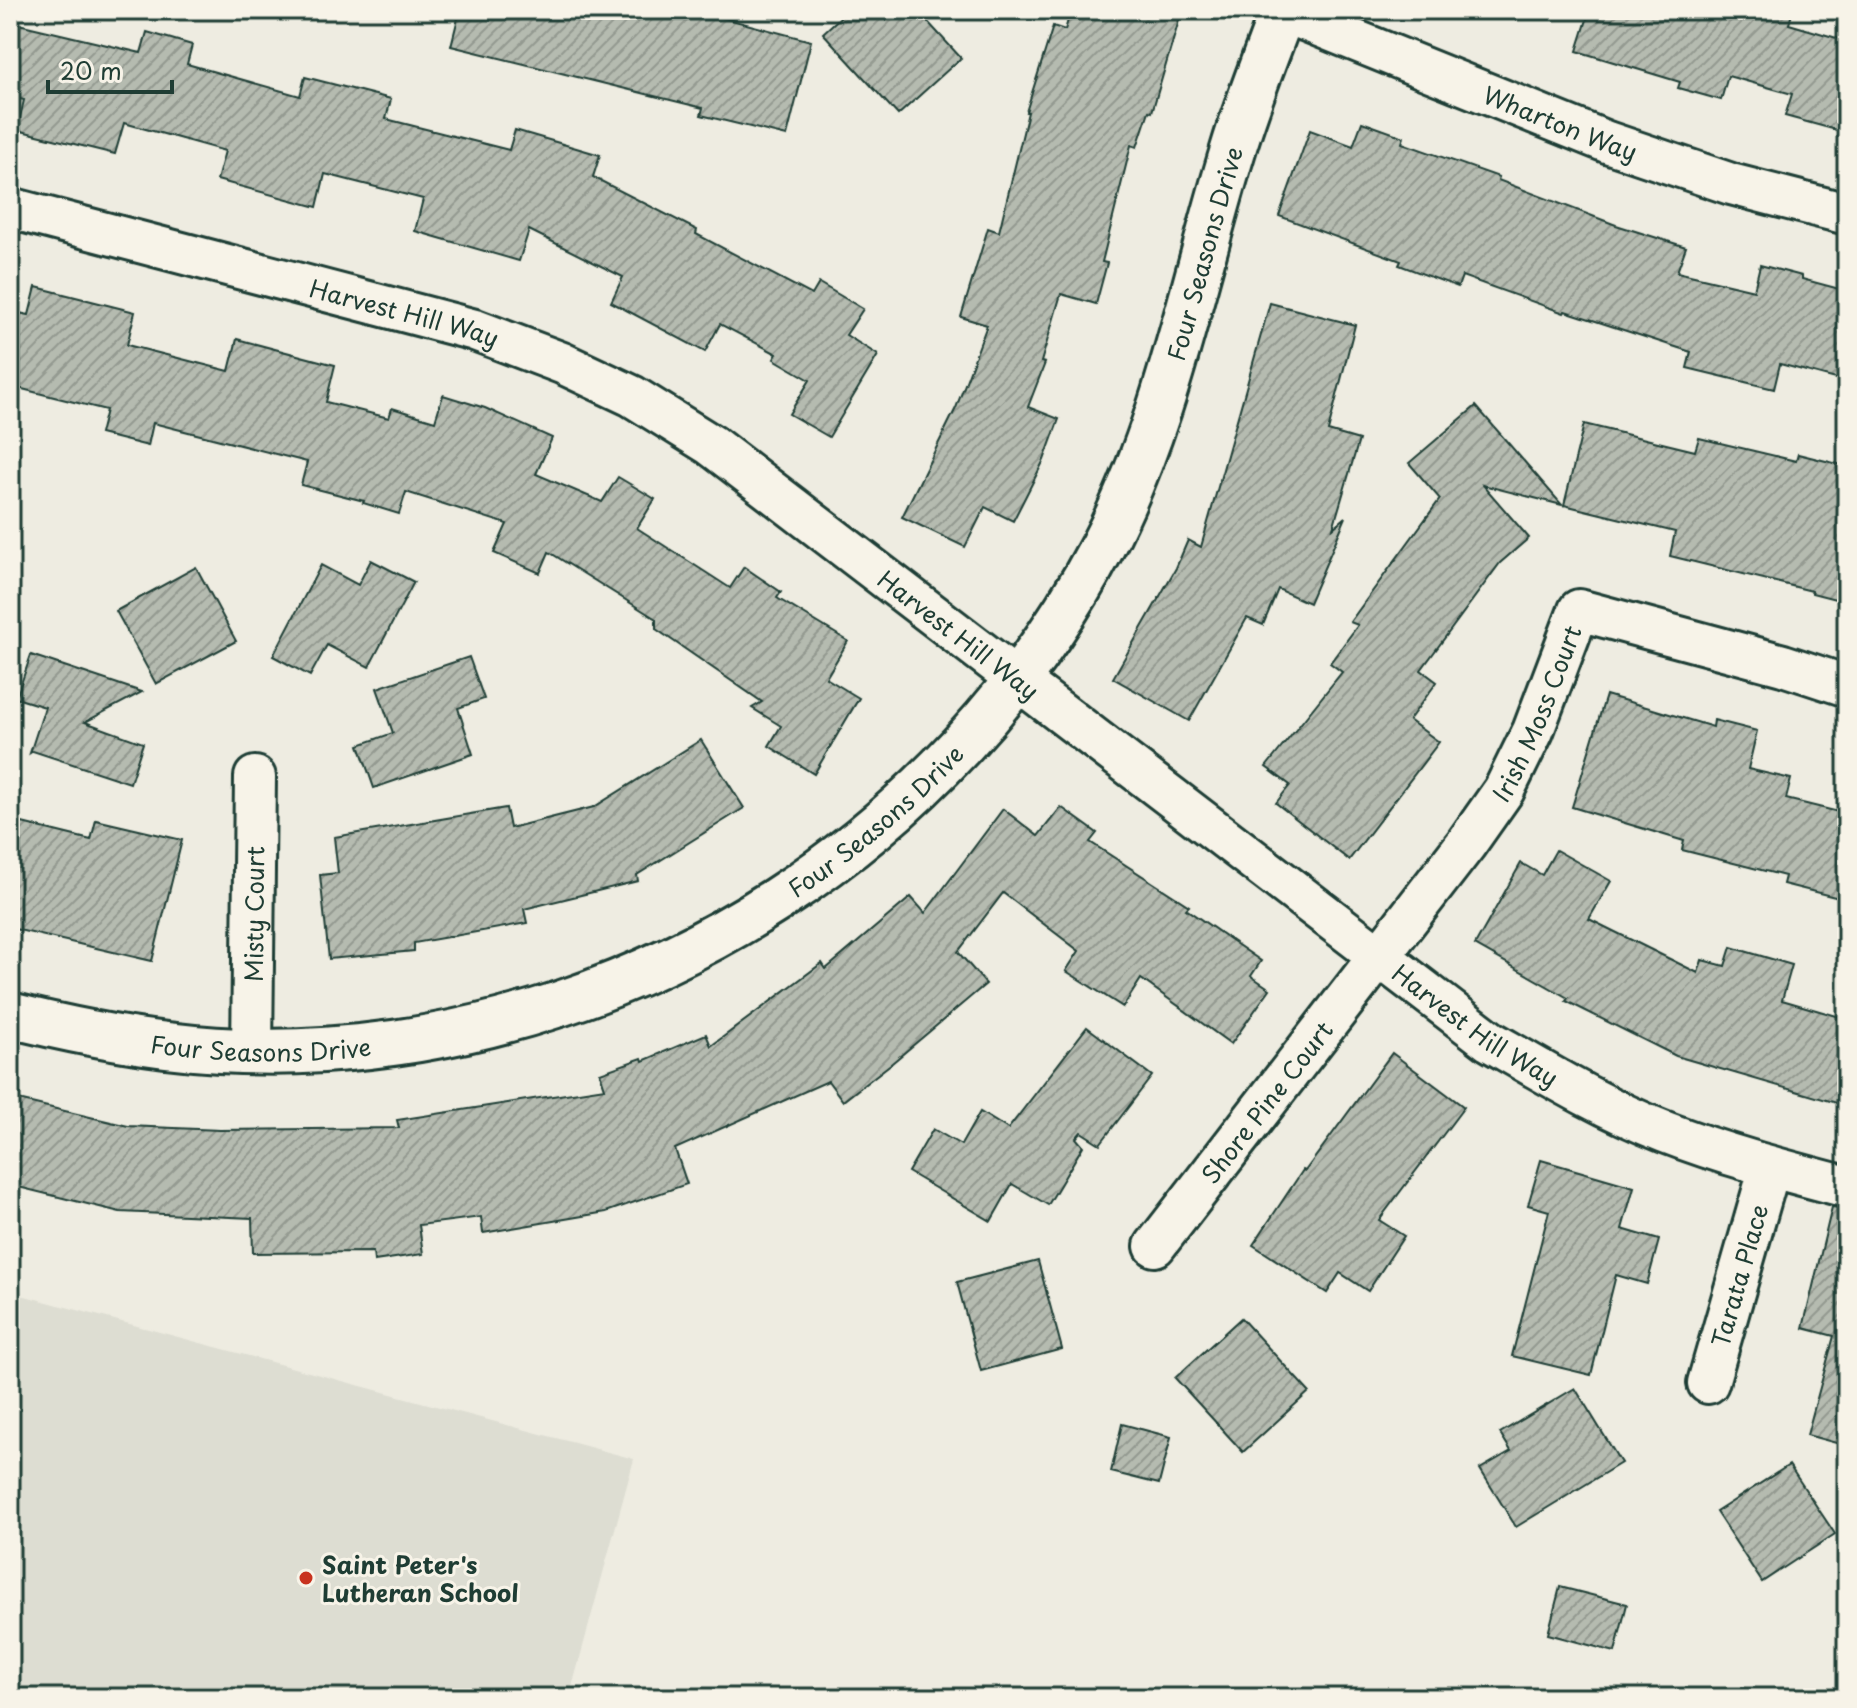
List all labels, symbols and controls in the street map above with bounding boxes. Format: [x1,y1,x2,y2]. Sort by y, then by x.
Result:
scale bar [48,44,172,94]
text: 20 m [60,52,122,88]
street label: Wharton Way [1478,76,1642,169]
street label: Four Seasons Drive [1157,142,1251,365]
street label: Harvest Hill Way [306,269,505,356]
street label: Harvest Hill Way [870,561,1047,708]
street label: Irish Moss Court [1483,620,1590,809]
street label: Four Seasons Drive [780,736,971,906]
street label: Misty Court [235,846,272,982]
street label: Harvest Hill Way [1385,955,1565,1095]
street label: Shore Pine Court [1192,1013,1341,1191]
street label: Four Seasons Drive [149,1025,373,1070]
street label: Tarata Place [1701,1200,1776,1351]
place label: Saint Peter's Lutheran School [322,1546,519,1610]
marker: Saint Peter's Lutheran School [297,1569,315,1587]

